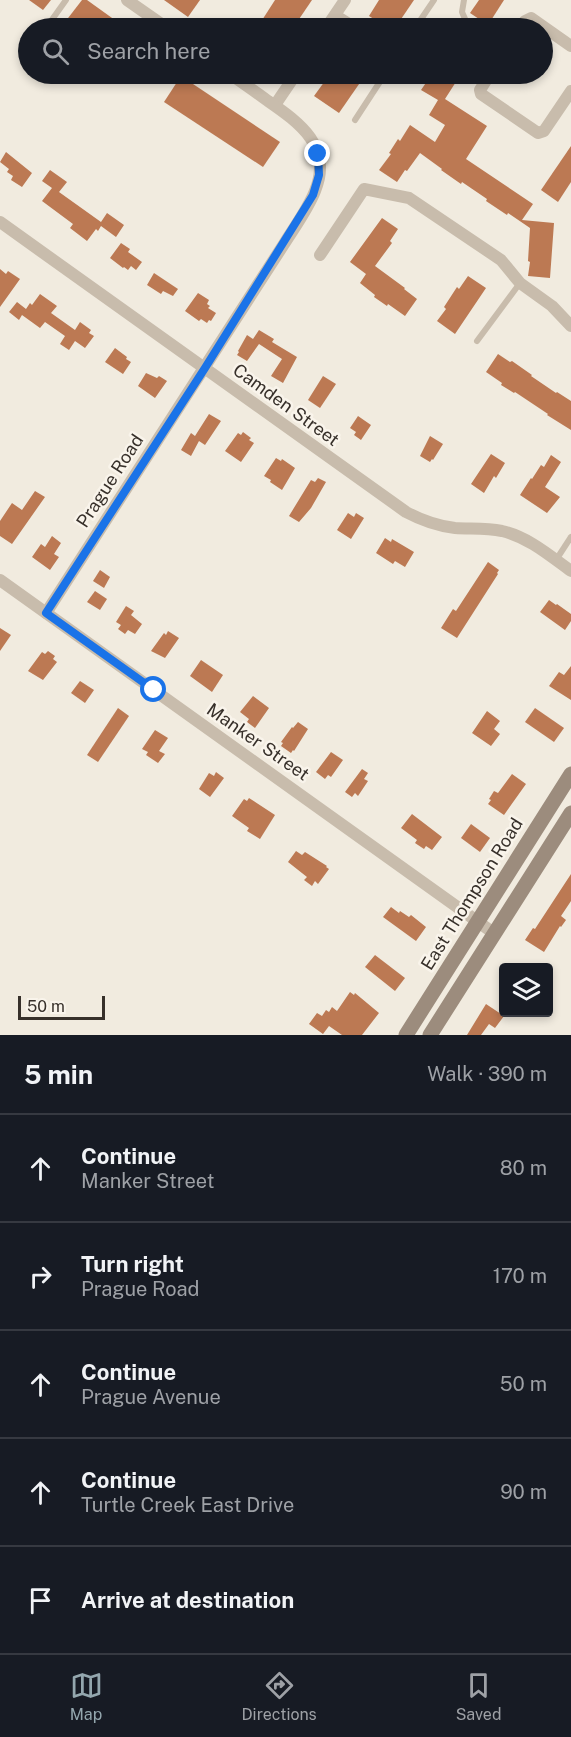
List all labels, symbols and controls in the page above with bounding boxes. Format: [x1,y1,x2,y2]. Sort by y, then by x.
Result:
search box [18,18,553,84]
icon: search [39,35,72,68]
text: Search here [87,38,211,64]
route end [304,140,330,166]
street label: Camden Street [229,359,343,450]
street label: Prague Road [72,430,147,531]
route start [140,676,166,702]
street label: Manker Street [203,699,313,785]
street label: East Thompson Road [416,814,527,974]
map controls [499,963,553,1017]
button: layers [499,963,553,1017]
scale bar [18,993,105,1020]
text: 50 m [27,997,65,1016]
text: 5 min [24,1059,93,1090]
text: Walk · 390 m [427,1062,547,1086]
text: Continue [81,1143,176,1169]
icon: ahead [24,1152,57,1185]
text: 80 m [500,1156,547,1180]
text: Manker Street [81,1169,214,1193]
text: Turn right [81,1251,184,1277]
icon: right [24,1260,57,1293]
text: 170 m [493,1264,547,1288]
text: Prague Road [81,1277,199,1301]
text: Continue [81,1359,176,1385]
icon: ahead [24,1368,57,1401]
text: 50 m [500,1372,547,1396]
text: Prague Avenue [81,1385,221,1409]
text: Continue [81,1467,176,1493]
icon: ahead [24,1476,57,1509]
text: 90 m [500,1480,547,1504]
text: Turtle Creek East Drive [81,1493,294,1517]
icon: arrive [24,1584,57,1617]
text: Arrive at destination [81,1587,294,1613]
tab: Map [70,1669,103,1724]
tab: Directions [242,1669,317,1724]
tab: Saved [456,1669,501,1724]

